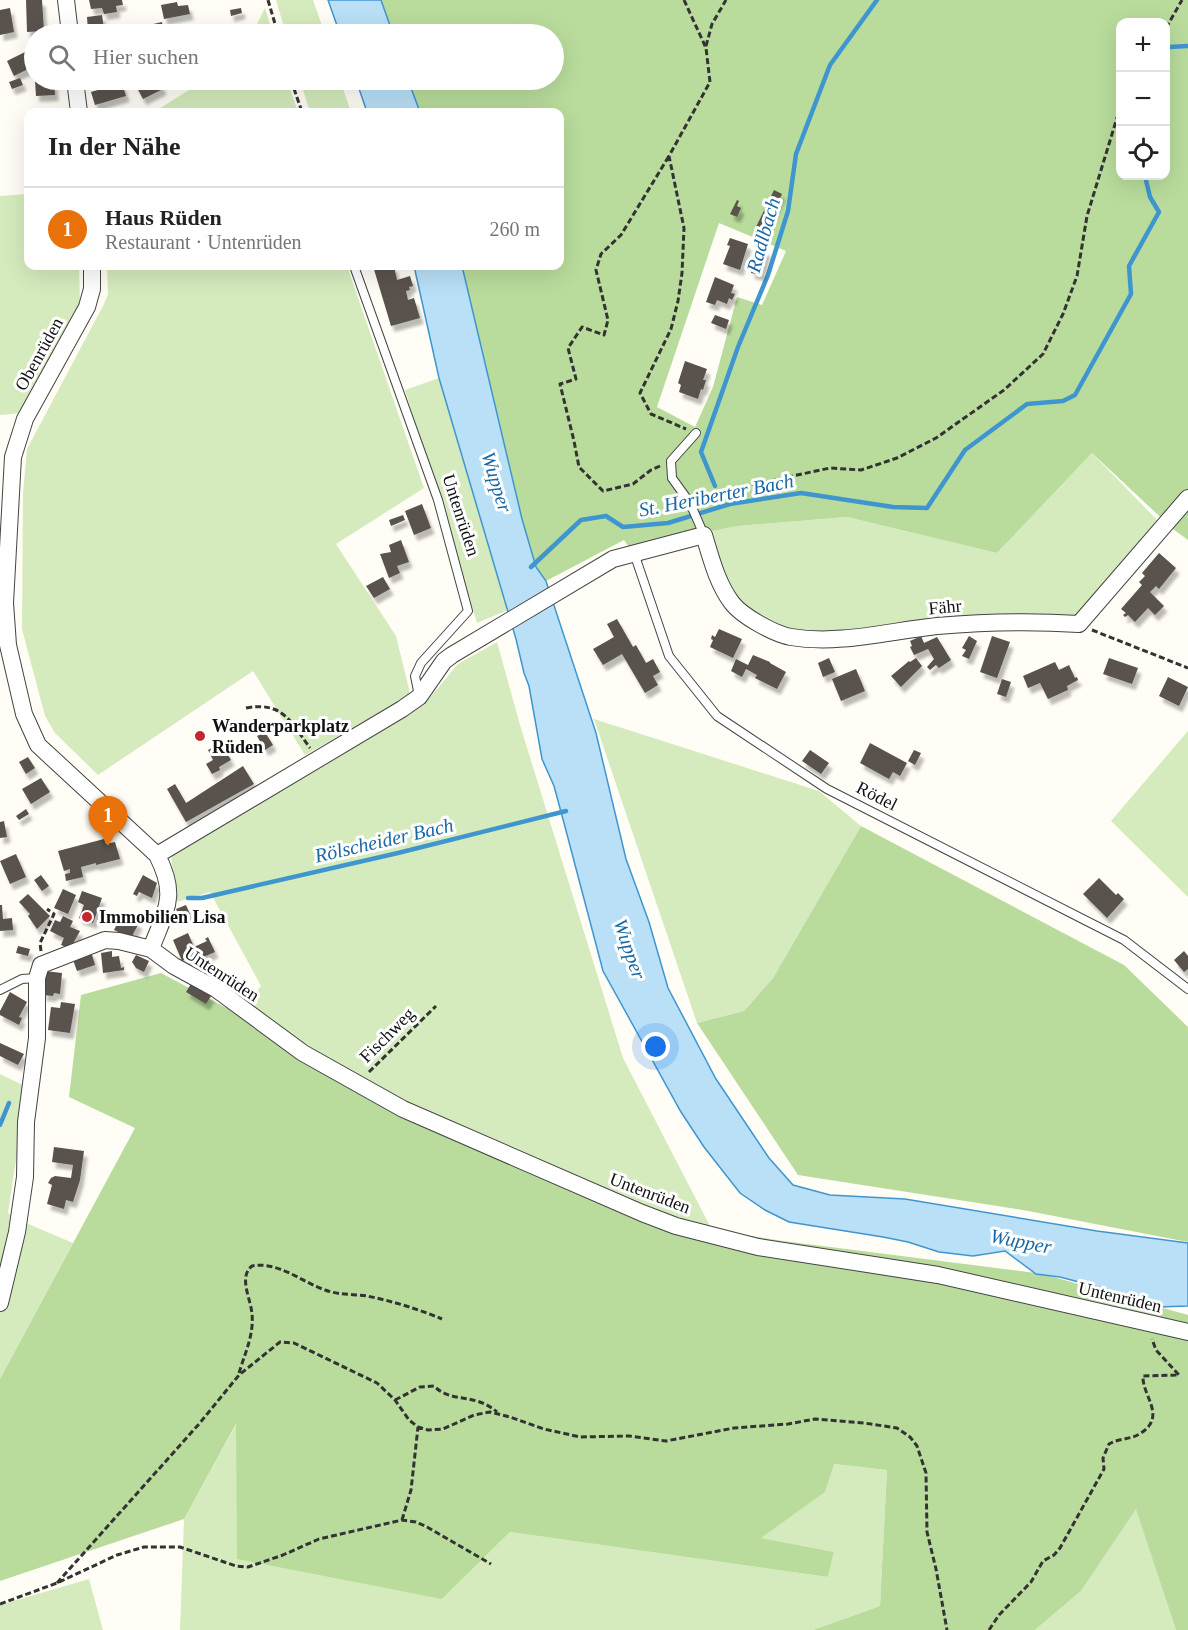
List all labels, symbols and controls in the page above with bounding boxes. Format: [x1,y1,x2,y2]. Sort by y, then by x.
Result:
map controls [1116,18,1170,180]
button: + [1116,18,1170,72]
search box [24,24,564,90]
icon: search [45,41,78,74]
text: Hier suchen [93,44,199,69]
button: − [1116,72,1170,126]
button: locate [1116,126,1170,180]
text: In der Nähe [48,132,180,161]
water label: Radlbach [742,195,784,276]
text: Haus Rüden [105,205,222,230]
text: 1 [63,218,73,240]
text: 260 m [489,218,540,240]
text: Restaurant · Untenrüden [105,231,302,253]
street label: Obenrüden [11,314,67,394]
water label: Wupper [476,449,517,515]
water label: St. Heriberter Bach [637,469,795,521]
street label: Untenrüden [438,471,484,559]
street label: Fähr [928,596,962,618]
place label: Wanderparkplatz Rüden [212,716,349,757]
marker: Wanderparkplatz Rüden [193,729,207,743]
street label: Rödel [853,777,901,815]
pin: 1 [88,796,128,846]
water label: Rölscheider Bach [312,813,455,867]
place label: Immobilien Lisa [99,907,226,927]
marker: Immobilien Lisa [80,910,94,924]
water label: Wupper [609,916,651,983]
street label: Untenrüden [181,942,263,1006]
street label: Fischweg [356,1004,418,1066]
your location [641,1032,670,1061]
street label: Untenrüden [607,1168,693,1218]
water label: Wupper [988,1224,1054,1259]
street label: Untenrüden [1076,1278,1164,1316]

